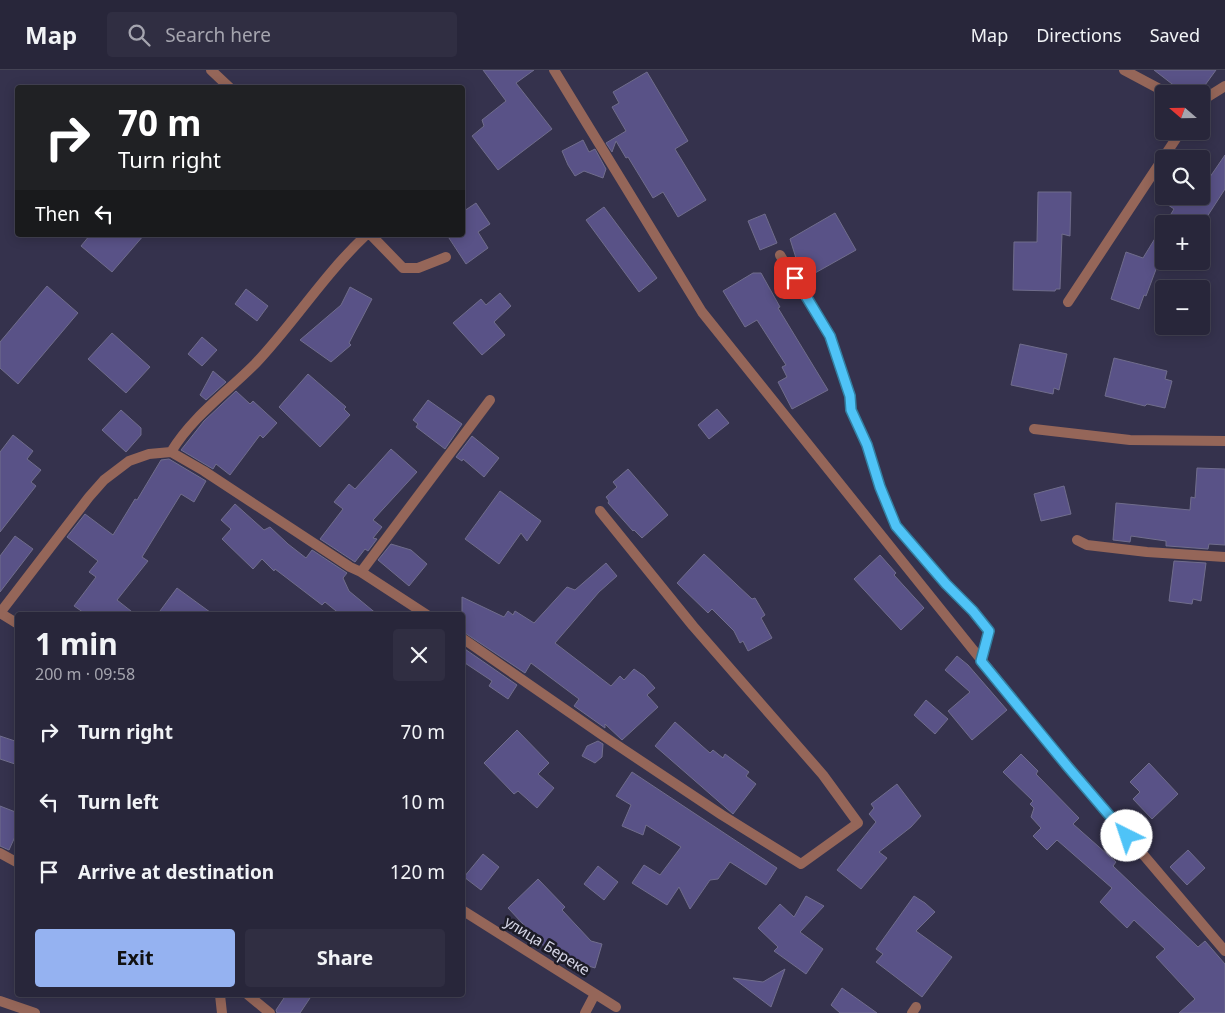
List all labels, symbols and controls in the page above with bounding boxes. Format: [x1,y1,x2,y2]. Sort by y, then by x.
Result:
search box [107,12,457,57]
text: Map [25,18,77,51]
icon: search [125,21,153,49]
text: Search here [165,22,271,48]
text: Map [971,23,1008,47]
text: Directions [1036,23,1122,47]
text: Saved [1150,23,1200,47]
north arrow [1155,85,1210,140]
map controls [1155,85,1210,335]
text: 70 m [118,99,201,146]
icon: right [35,105,100,170]
text: Turn right [118,144,221,174]
button: search [1155,150,1210,205]
icon: left [90,200,118,228]
text: Then [35,201,80,227]
button: + [1155,215,1210,270]
pin [774,257,816,299]
icon: arrive [781,264,809,292]
button: − [1155,280,1210,335]
text: 1 min [35,623,118,664]
button: close [393,629,445,681]
text: 200 m · 09:58 [35,663,135,685]
icon: right [35,718,63,746]
text: Turn right [78,719,173,745]
text: 70 m [401,719,445,745]
icon: left [35,788,63,816]
text: Turn left [78,789,159,815]
text: 10 m [401,789,445,815]
position arrow [1100,809,1152,861]
icon: arrive [35,858,63,886]
text: Arrive at destination [78,859,274,885]
text: 120 m [390,859,445,885]
street label: улица Береке [501,911,594,979]
button: Exit [35,929,235,987]
button: Share [245,929,445,987]

